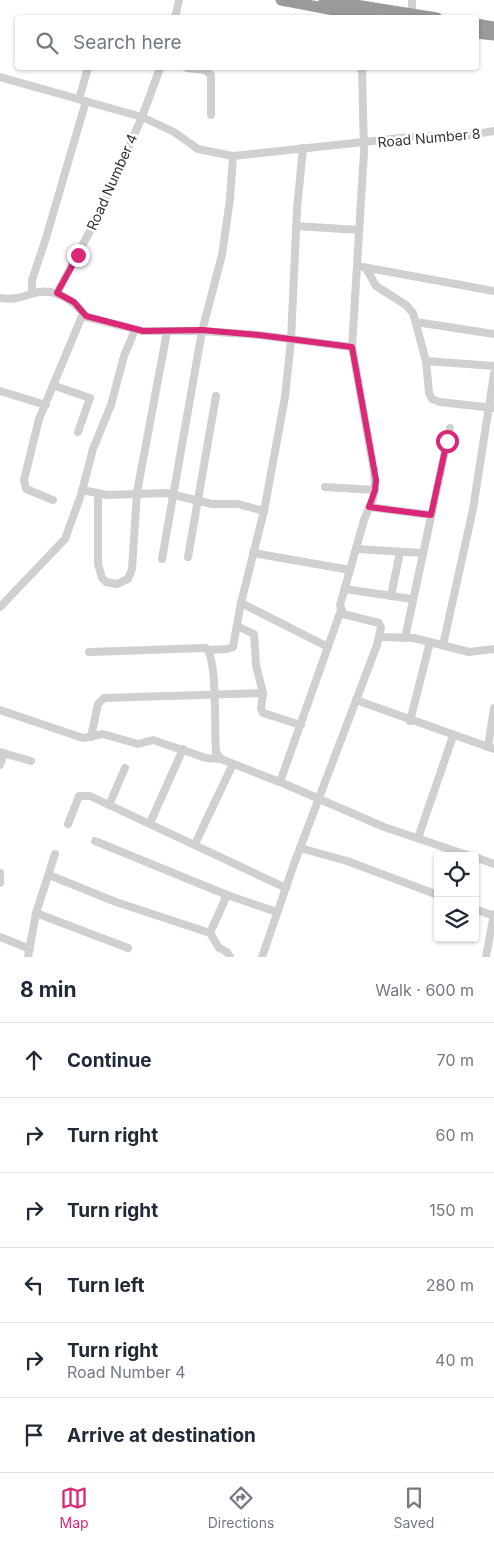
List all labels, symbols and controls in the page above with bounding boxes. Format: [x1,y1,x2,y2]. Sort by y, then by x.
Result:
search box [15,15,479,70]
icon: search [33,29,61,57]
text: Search here [73,31,182,54]
street label: Road Number 8 [377,125,481,150]
street label: Road Number 4 [83,131,140,233]
route end [67,244,90,267]
route start [436,430,459,453]
map controls [434,852,479,942]
button: locate [434,852,479,897]
button: layers [434,897,479,942]
text: 8 min [20,977,77,1002]
text: Walk · 600 m [375,980,474,1000]
icon: ahead [20,1046,48,1074]
text: Continue [67,1049,152,1072]
text: 70 m [437,1050,474,1070]
icon: right [20,1121,48,1149]
text: Turn right [67,1124,158,1147]
text: 60 m [435,1125,474,1145]
icon: right [20,1196,48,1224]
text: Turn right [67,1199,158,1222]
text: 150 m [429,1200,474,1220]
icon: left [20,1271,48,1299]
text: Turn left [67,1274,145,1297]
text: 280 m [426,1275,474,1295]
text: Turn right [67,1339,158,1362]
icon: right [20,1346,48,1374]
text: 40 m [435,1350,474,1370]
text: Road Number 4 [67,1362,186,1382]
icon: arrive [20,1421,48,1449]
text: Arrive at destination [67,1424,256,1447]
tab: Map [60,1484,89,1531]
tab: Directions [208,1484,274,1531]
tab: Saved [393,1484,434,1531]

